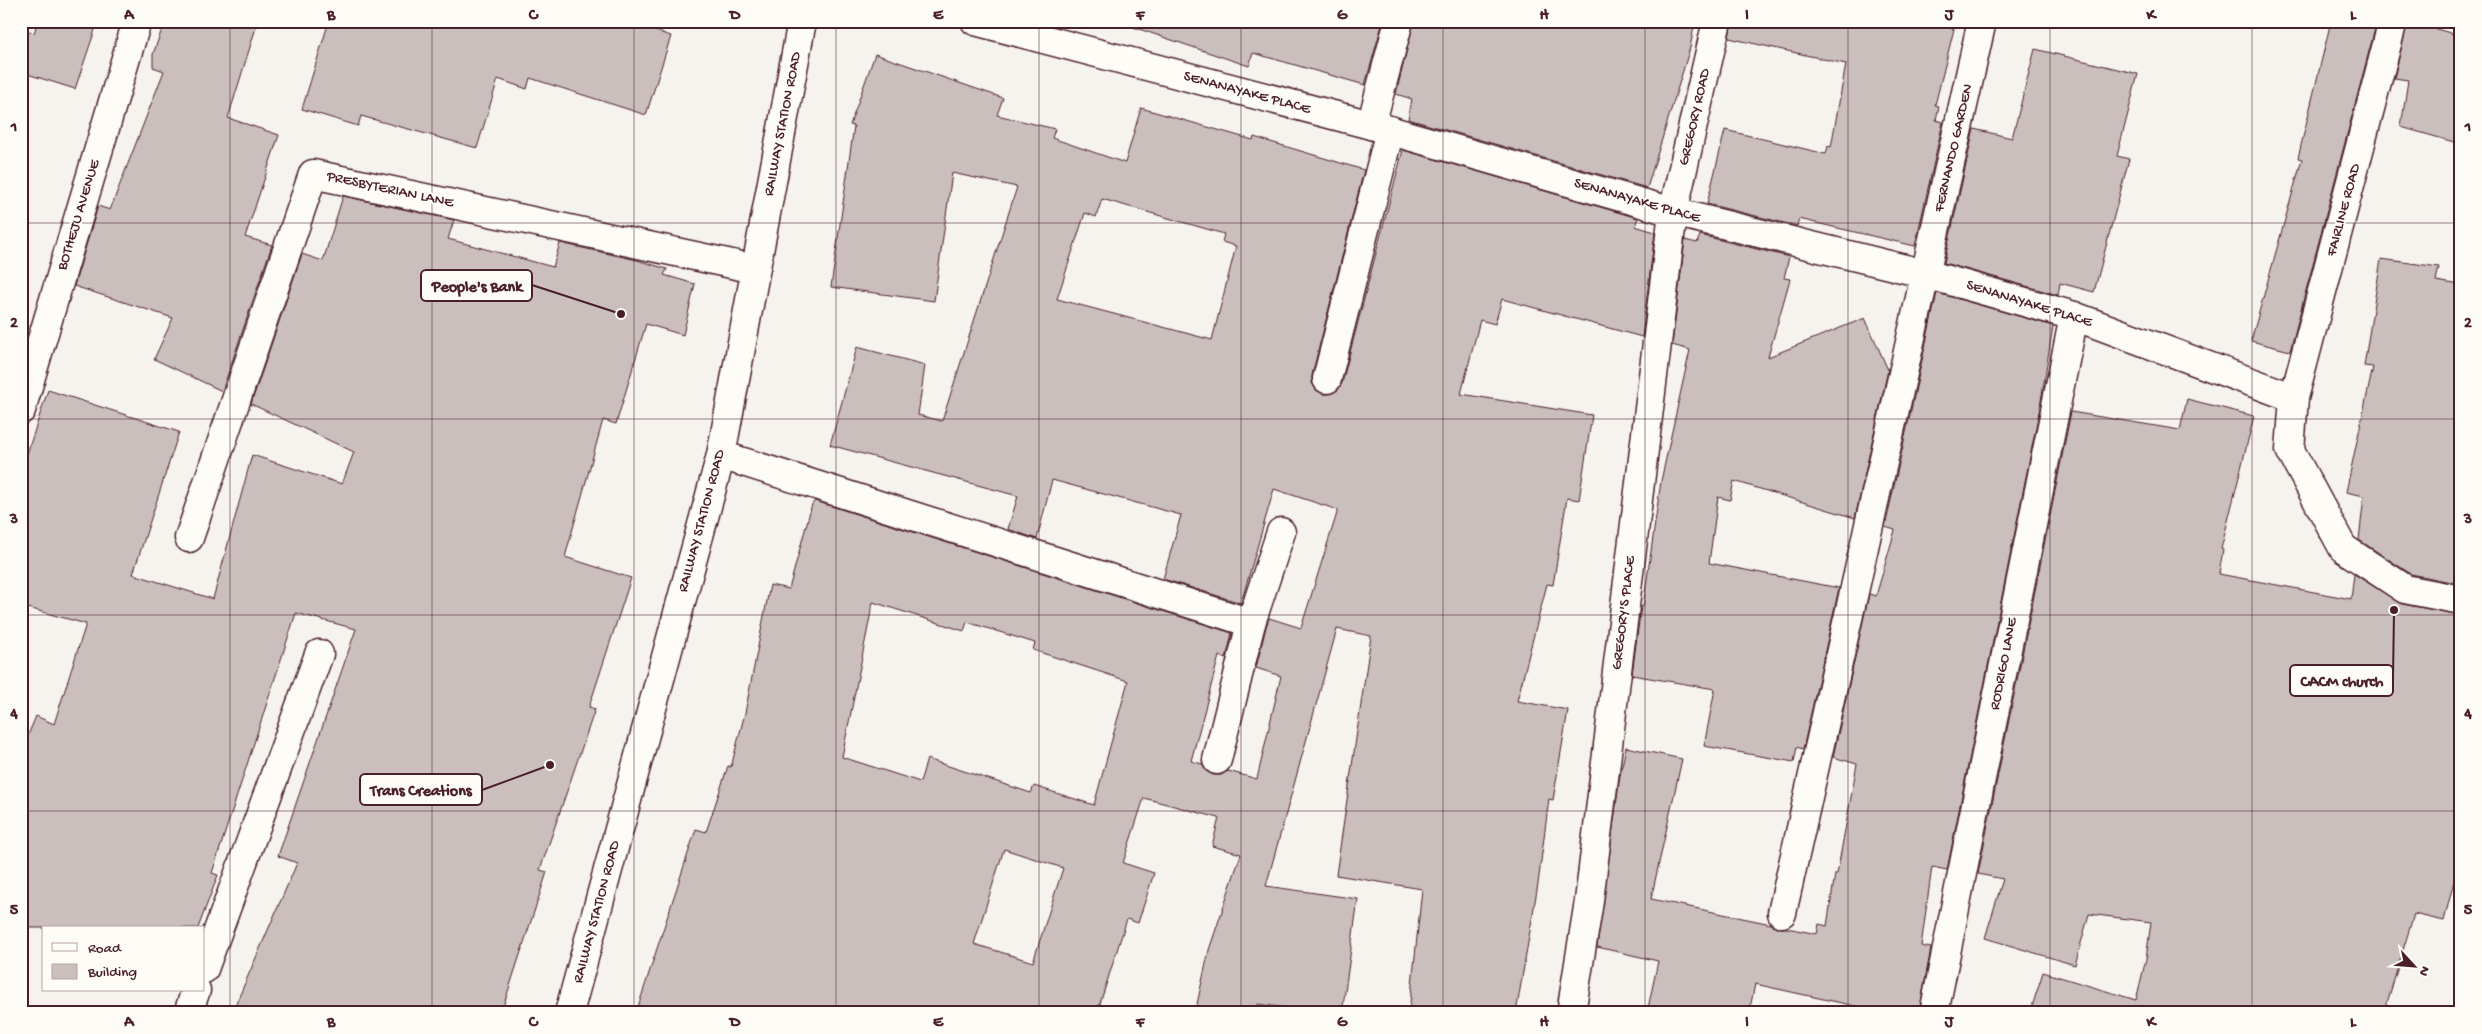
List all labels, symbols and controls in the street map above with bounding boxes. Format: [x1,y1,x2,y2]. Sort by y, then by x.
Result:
text: A [123,7,135,26]
text: B [326,7,336,26]
text: C [528,7,539,26]
text: D [728,7,741,26]
text: E [933,7,944,26]
text: F [1135,7,1146,26]
text: G [1337,7,1348,26]
text: H [1539,7,1549,26]
text: I [1745,7,1749,26]
text: J [1944,7,1955,26]
text: K [2146,7,2158,26]
text: L [2350,7,2357,26]
street label: RAILWAY STATION ROAD [760,50,806,198]
street label: SENANAYAKE PLACE [1182,67,1313,119]
street label: GREGORY ROAD [1675,67,1715,167]
street label: FERNANDO GARDEN [1930,82,1978,215]
text: 1 [10,119,17,138]
text: 1 [2464,119,2471,138]
street label: BOTHEJU AVENUE [53,157,105,274]
street label: FAIRLINE ROAD [2323,161,2365,259]
street label: PRESBYTERIAN LANE [324,168,456,212]
street label: SENANAYAKE PLACE [1572,174,1703,228]
callout: People's Bank [421,270,532,301]
street label: SENANAYAKE PLACE [1964,276,2095,332]
text: People's Bank [431,279,524,298]
text: 2 [10,315,18,334]
text: 2 [2464,315,2472,334]
street label: RAILWAY STATION ROAD [674,448,730,594]
text: 3 [9,511,18,530]
text: 3 [2463,511,2472,530]
street label: GREGORY'S PLACE [1608,554,1640,671]
street label: RODRIGO LANE [1986,616,2022,712]
callout: CACM church [2290,665,2393,696]
text: CACM church [2300,674,2384,693]
text: 4 [9,706,18,725]
text: 4 [2463,706,2472,725]
callout: Trans Creations [360,774,482,805]
text: Trans Creations [368,783,473,802]
street label: RAILWAY STATION ROAD [569,839,625,985]
text: 5 [10,902,19,921]
text: 5 [2464,902,2473,921]
legend [42,926,205,992]
text: Road [88,940,122,958]
north arrow [2390,942,2440,992]
text: N [2414,963,2433,978]
text: Building [87,964,137,982]
text: A [123,1014,135,1033]
text: B [326,1014,336,1033]
text: C [528,1014,539,1033]
text: D [728,1014,741,1033]
text: E [933,1014,944,1033]
text: F [1135,1014,1146,1033]
text: G [1337,1014,1348,1033]
text: H [1539,1014,1549,1033]
text: I [1745,1014,1749,1033]
text: J [1944,1014,1955,1033]
text: K [2146,1014,2158,1033]
text: L [2350,1014,2357,1033]

